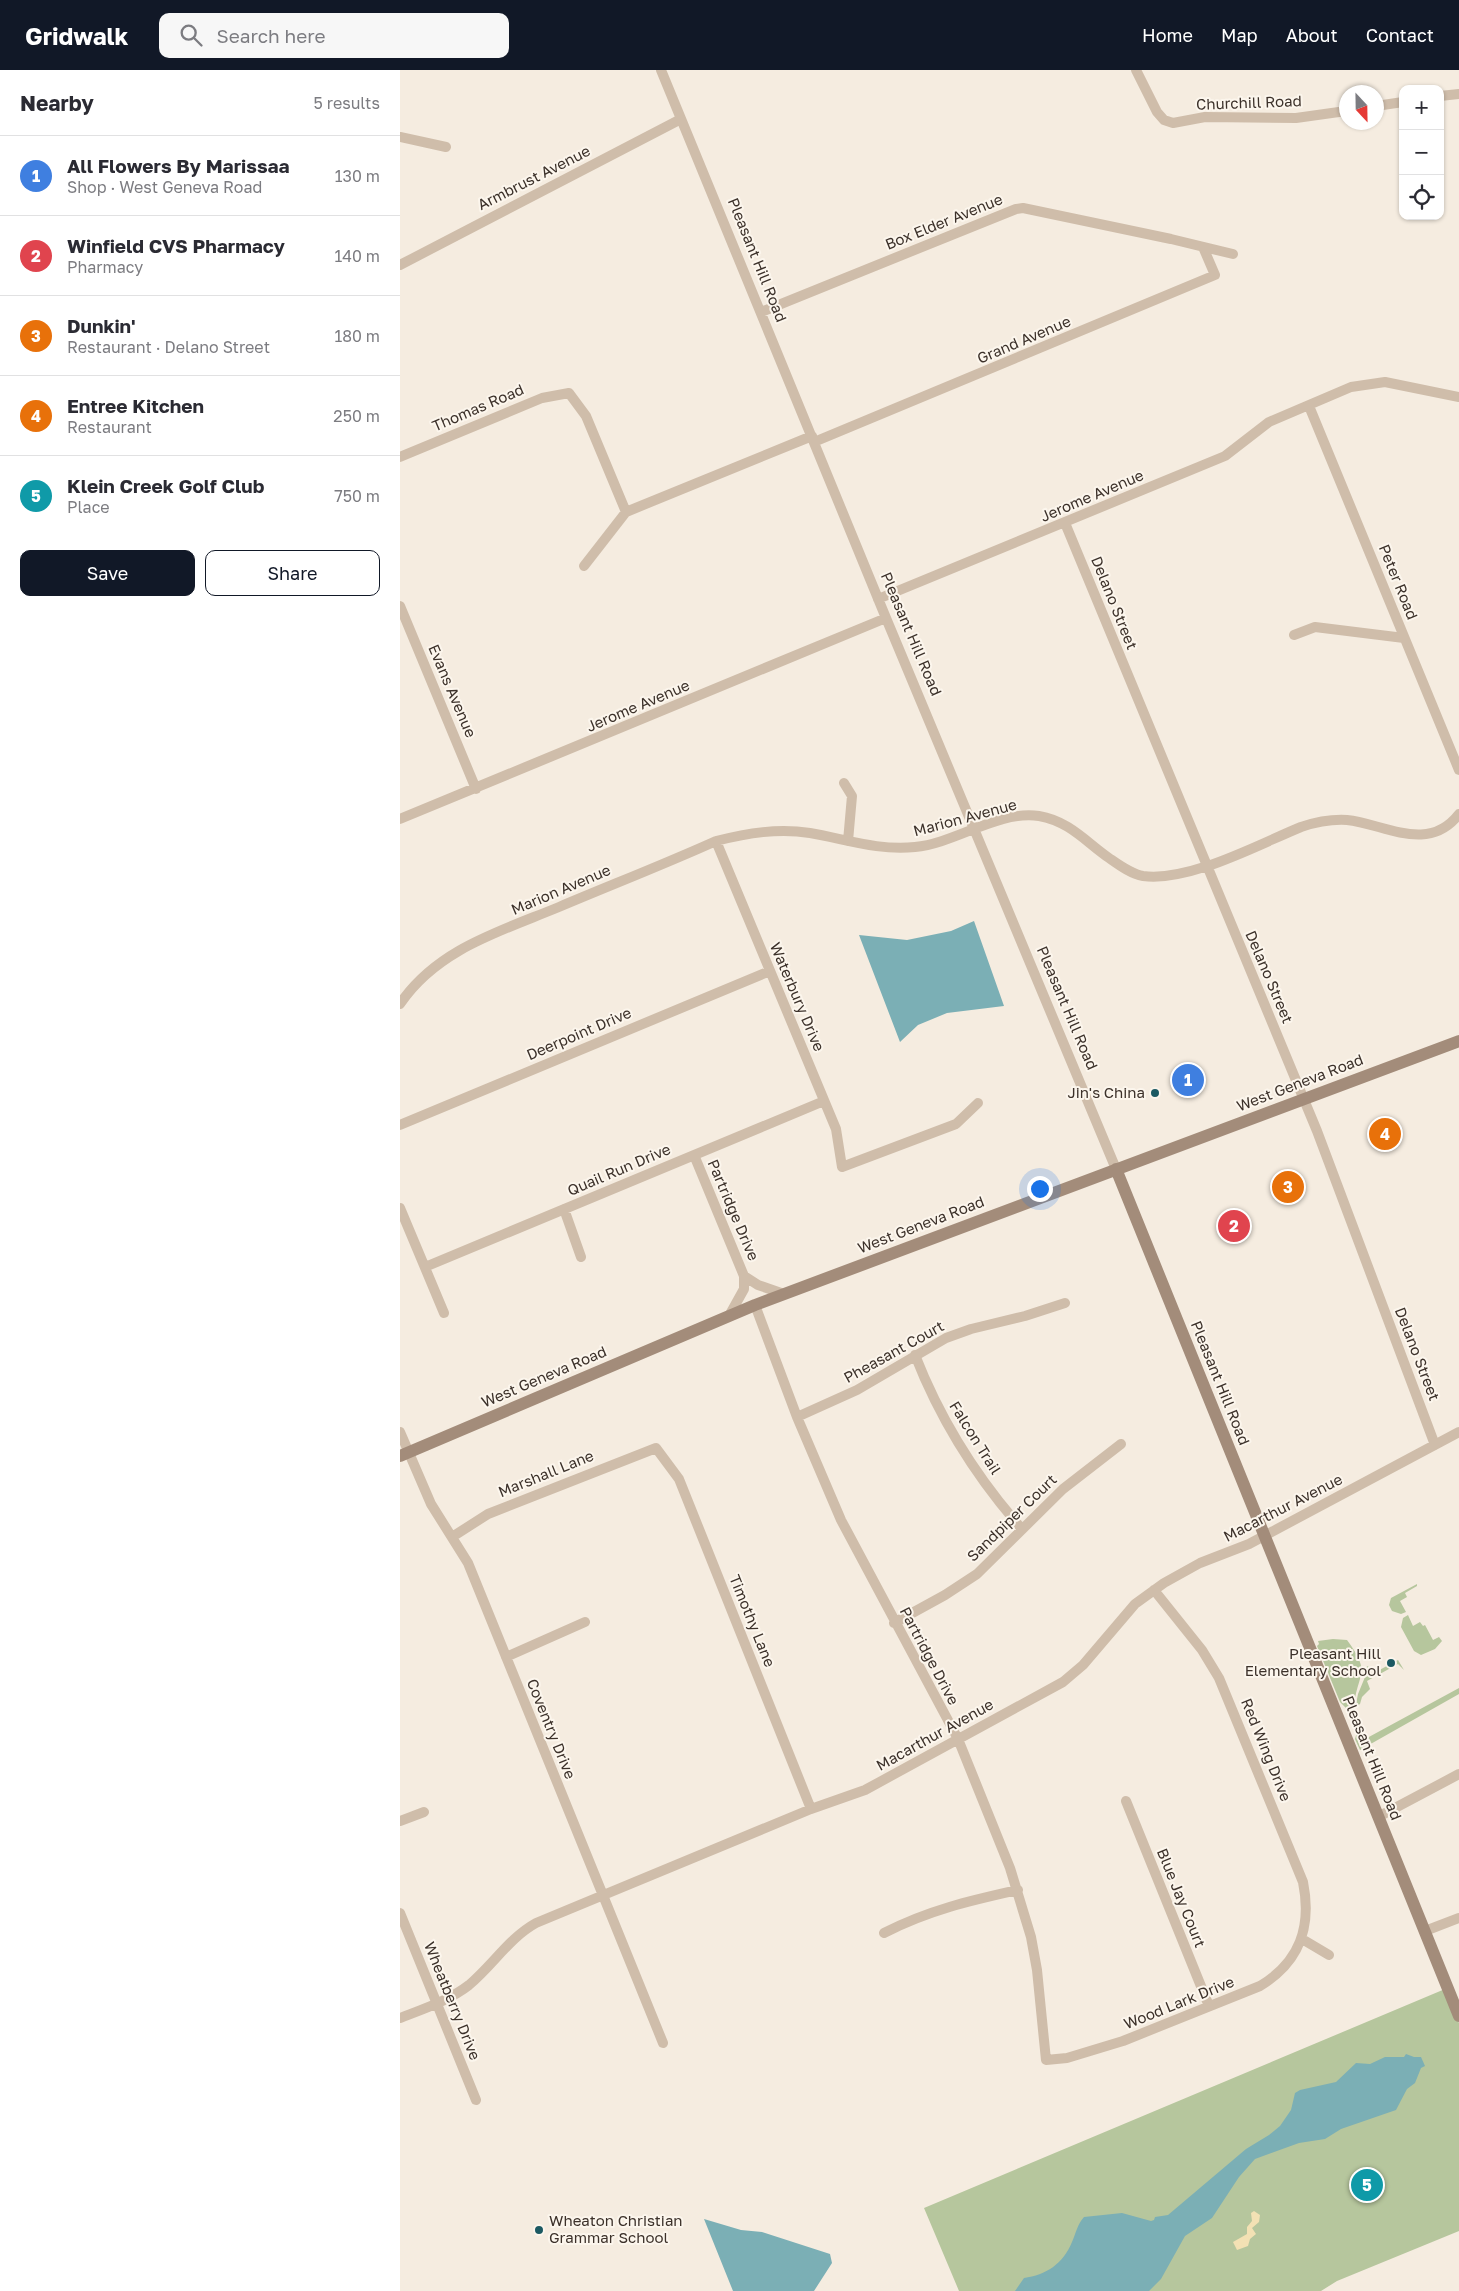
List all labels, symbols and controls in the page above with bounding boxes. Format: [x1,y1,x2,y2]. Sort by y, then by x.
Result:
search box [159,13,509,58]
text: Gridwalk [25,21,129,50]
icon: search [177,21,205,49]
text: Search here [217,24,325,47]
text: Home [1142,24,1193,46]
text: Map [1221,24,1258,46]
text: About [1286,24,1338,46]
text: Contact [1366,24,1434,46]
north arrow [1339,85,1384,130]
map controls [1399,85,1444,220]
button: + [1399,85,1444,130]
text: Nearby [20,90,94,116]
street label: Churchill Road [1196,91,1302,113]
text: 5 results [314,93,380,113]
button: − [1399,130,1444,175]
street label: Armbrust Avenue [474,141,593,213]
text: All Flowers By Marissaa [67,154,290,177]
text: 1 [32,166,40,186]
text: 130 m [335,166,380,186]
button: locate [1399,175,1444,220]
text: Shop · West Geneva Road [67,177,262,197]
street label: Box Elder Avenue [882,189,1005,253]
street label: Pleasant Hill Road [725,195,791,324]
text: Winfield CVS Pharmacy [67,234,285,257]
text: 2 [31,246,41,266]
text: 140 m [334,246,380,266]
text: Pharmacy [67,257,143,277]
street label: Grand Avenue [974,311,1073,367]
text: Dunkin' [67,314,136,337]
text: 3 [31,326,41,346]
text: 180 m [334,326,380,346]
text: Restaurant · Delano Street [67,337,270,357]
street label: Thomas Road [429,380,526,434]
text: Entree Kitchen [67,394,204,417]
text: 4 [31,406,41,426]
text: 250 m [333,406,380,426]
text: Restaurant [67,417,152,437]
street label: Jerome Avenue [1037,465,1146,525]
text: Klein Creek Golf Club [67,474,264,497]
text: 5 [31,486,41,506]
text: 750 m [334,486,380,506]
text: Place [67,497,110,517]
street label: Peter Road [1376,541,1422,622]
button: Save [20,550,195,596]
button: Share [205,550,380,596]
street label: Delano Street [1088,553,1142,652]
street label: Pleasant Hill Road [878,569,946,698]
street label: Evans Avenue [425,641,481,740]
street label: Jerome Avenue [583,675,692,735]
street label: Marion Avenue [911,795,1019,839]
street label: Marion Avenue [508,860,613,918]
street label: Delano Street [1242,928,1298,1026]
street label: Waterbury Drive [767,939,829,1054]
street label: Pleasant Hill Road [1034,943,1102,1072]
street label: Deerpoint Drive [524,1003,634,1063]
street label: West Geneva Road [1234,1050,1365,1114]
pin: 1 [1172,1061,1204,1099]
place label: Jin's China [1067,1083,1145,1101]
marker: Jin's China [1149,1087,1161,1099]
pin: 4 [1369,1115,1401,1153]
street label: Quail Run Drive [564,1139,673,1199]
street label: Partridge Drive [704,1156,763,1263]
pin: 3 [1272,1168,1304,1206]
your location [1027,1176,1053,1202]
street label: West Geneva Road [855,1192,986,1256]
pin: 2 [1218,1207,1250,1245]
street label: Delano Street [1392,1304,1444,1403]
street label: Pheasant Court [840,1316,947,1386]
street label: Pleasant Hill Road [1188,1318,1254,1447]
street label: West Geneva Road [478,1342,609,1411]
street label: Falcon Trail [946,1398,1006,1478]
street label: Marshall Lane [495,1446,596,1500]
street label: Macarthur Avenue [1220,1469,1345,1545]
street label: Sandpiper Court [963,1470,1060,1565]
street label: Timothy Lane [726,1572,780,1670]
street label: Partridge Drive [897,1604,963,1708]
place label: Pleasant Hill Elementary School [1245,1644,1381,1679]
marker: Pleasant Hill Elementary School [1385,1657,1397,1669]
street label: Coventry Drive [524,1676,580,1782]
street label: Pleasant Hill Road [1340,1693,1406,1822]
street label: Macarthur Avenue [873,1694,996,1774]
street label: Red Wing Drive [1238,1695,1296,1804]
street label: Blue Jay Court [1154,1845,1210,1950]
street label: Wheatberry Drive [421,1939,485,2063]
street label: Wood Lark Drive [1121,1972,1237,2032]
pin: 5 [1351,2166,1383,2204]
place label: Wheaton Christian Grammar School [549,2211,683,2246]
marker: Wheaton Christian Grammar School [533,2224,545,2236]

